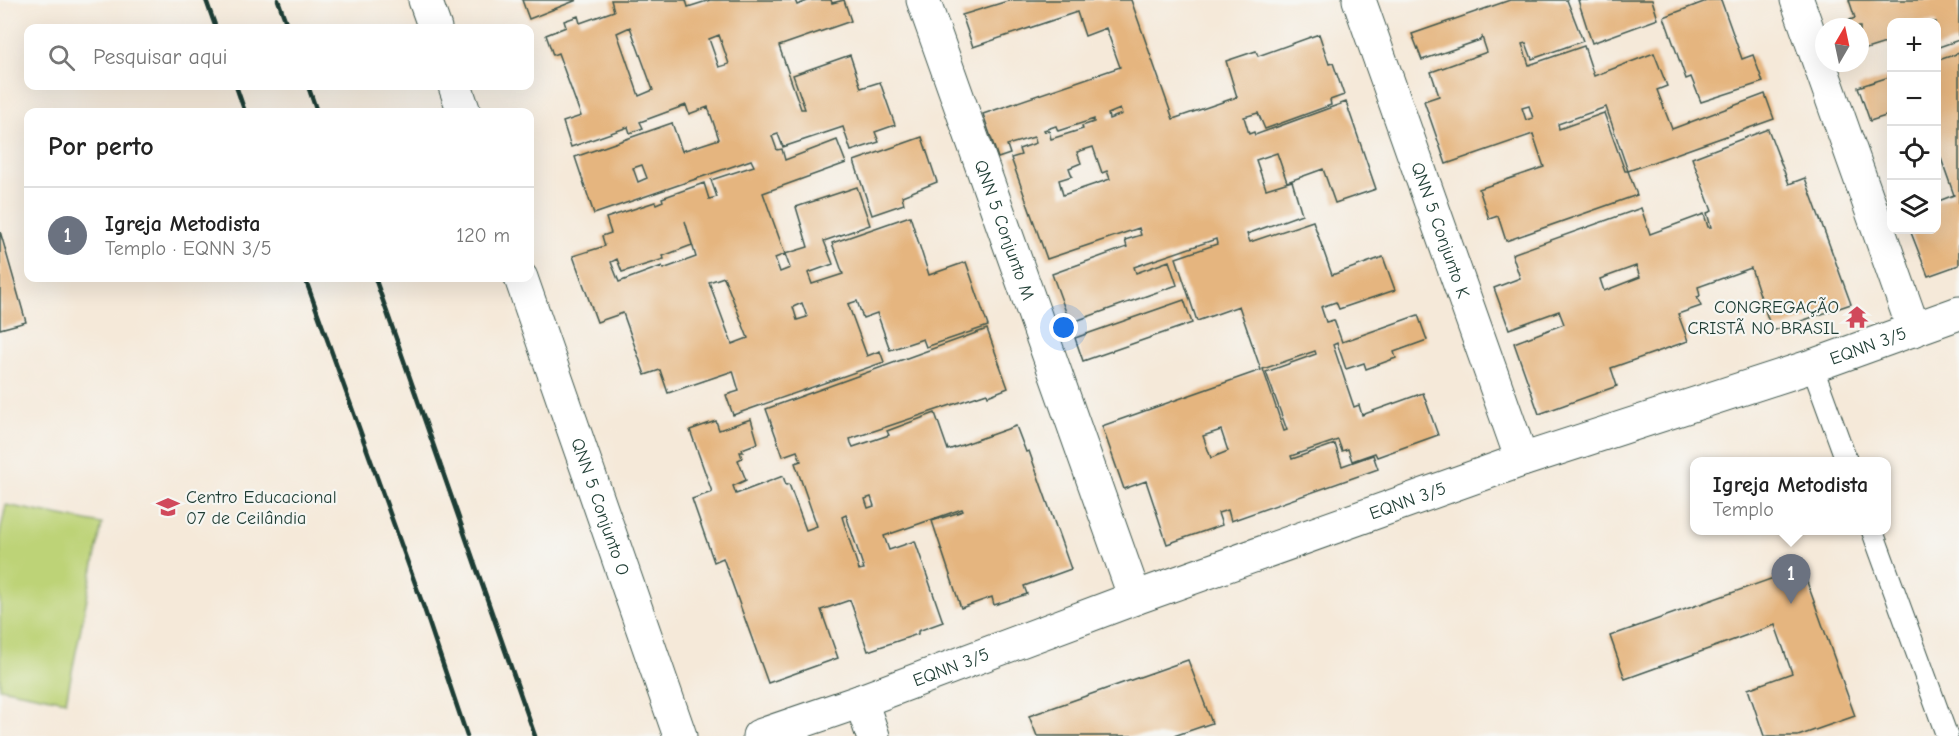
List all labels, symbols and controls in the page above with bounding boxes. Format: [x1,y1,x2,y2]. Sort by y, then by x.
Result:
north arrow [1815,18,1869,72]
map controls [1887,18,1941,234]
button: + [1887,18,1941,72]
search box [24,24,534,90]
icon: search [45,41,78,74]
text: Pesquisar aqui [93,44,228,70]
button: − [1887,72,1941,126]
button: locate [1887,126,1941,180]
text: Por perto [48,132,154,162]
street label: QNN 5 Conjunto M [970,157,1039,303]
street label: QNN 5 Conjunto K [1406,159,1474,301]
button: layers [1887,180,1941,234]
text: Igreja Metodista [105,211,260,237]
text: 1 [64,224,71,247]
text: 120 m [456,224,510,247]
text: Templo · EQNN 3/5 [105,237,272,260]
place label: CONGREGAÇÃO CRISTÃ NO BRASIL [1687,297,1839,339]
temple icon: CONGREGAÇÃO CRISTÃ NO BRASIL [1844,304,1870,330]
your location [1049,313,1078,342]
street label: EQNN 3/5 [1827,323,1909,370]
street label: QNN 5 Conjunto O [566,435,633,578]
popup [1690,457,1891,535]
text: Igreja Metodista [1713,472,1868,498]
street label: EQNN 3/5 [1367,478,1449,525]
place label: Centro Educacional 07 de Ceilândia [186,487,337,529]
school or university icon: Centro Educacional 07 de Ceilândia [155,494,181,520]
text: Templo [1713,498,1774,521]
pin: 1 [1772,554,1810,604]
street label: EQNN 3/5 [910,644,992,692]

